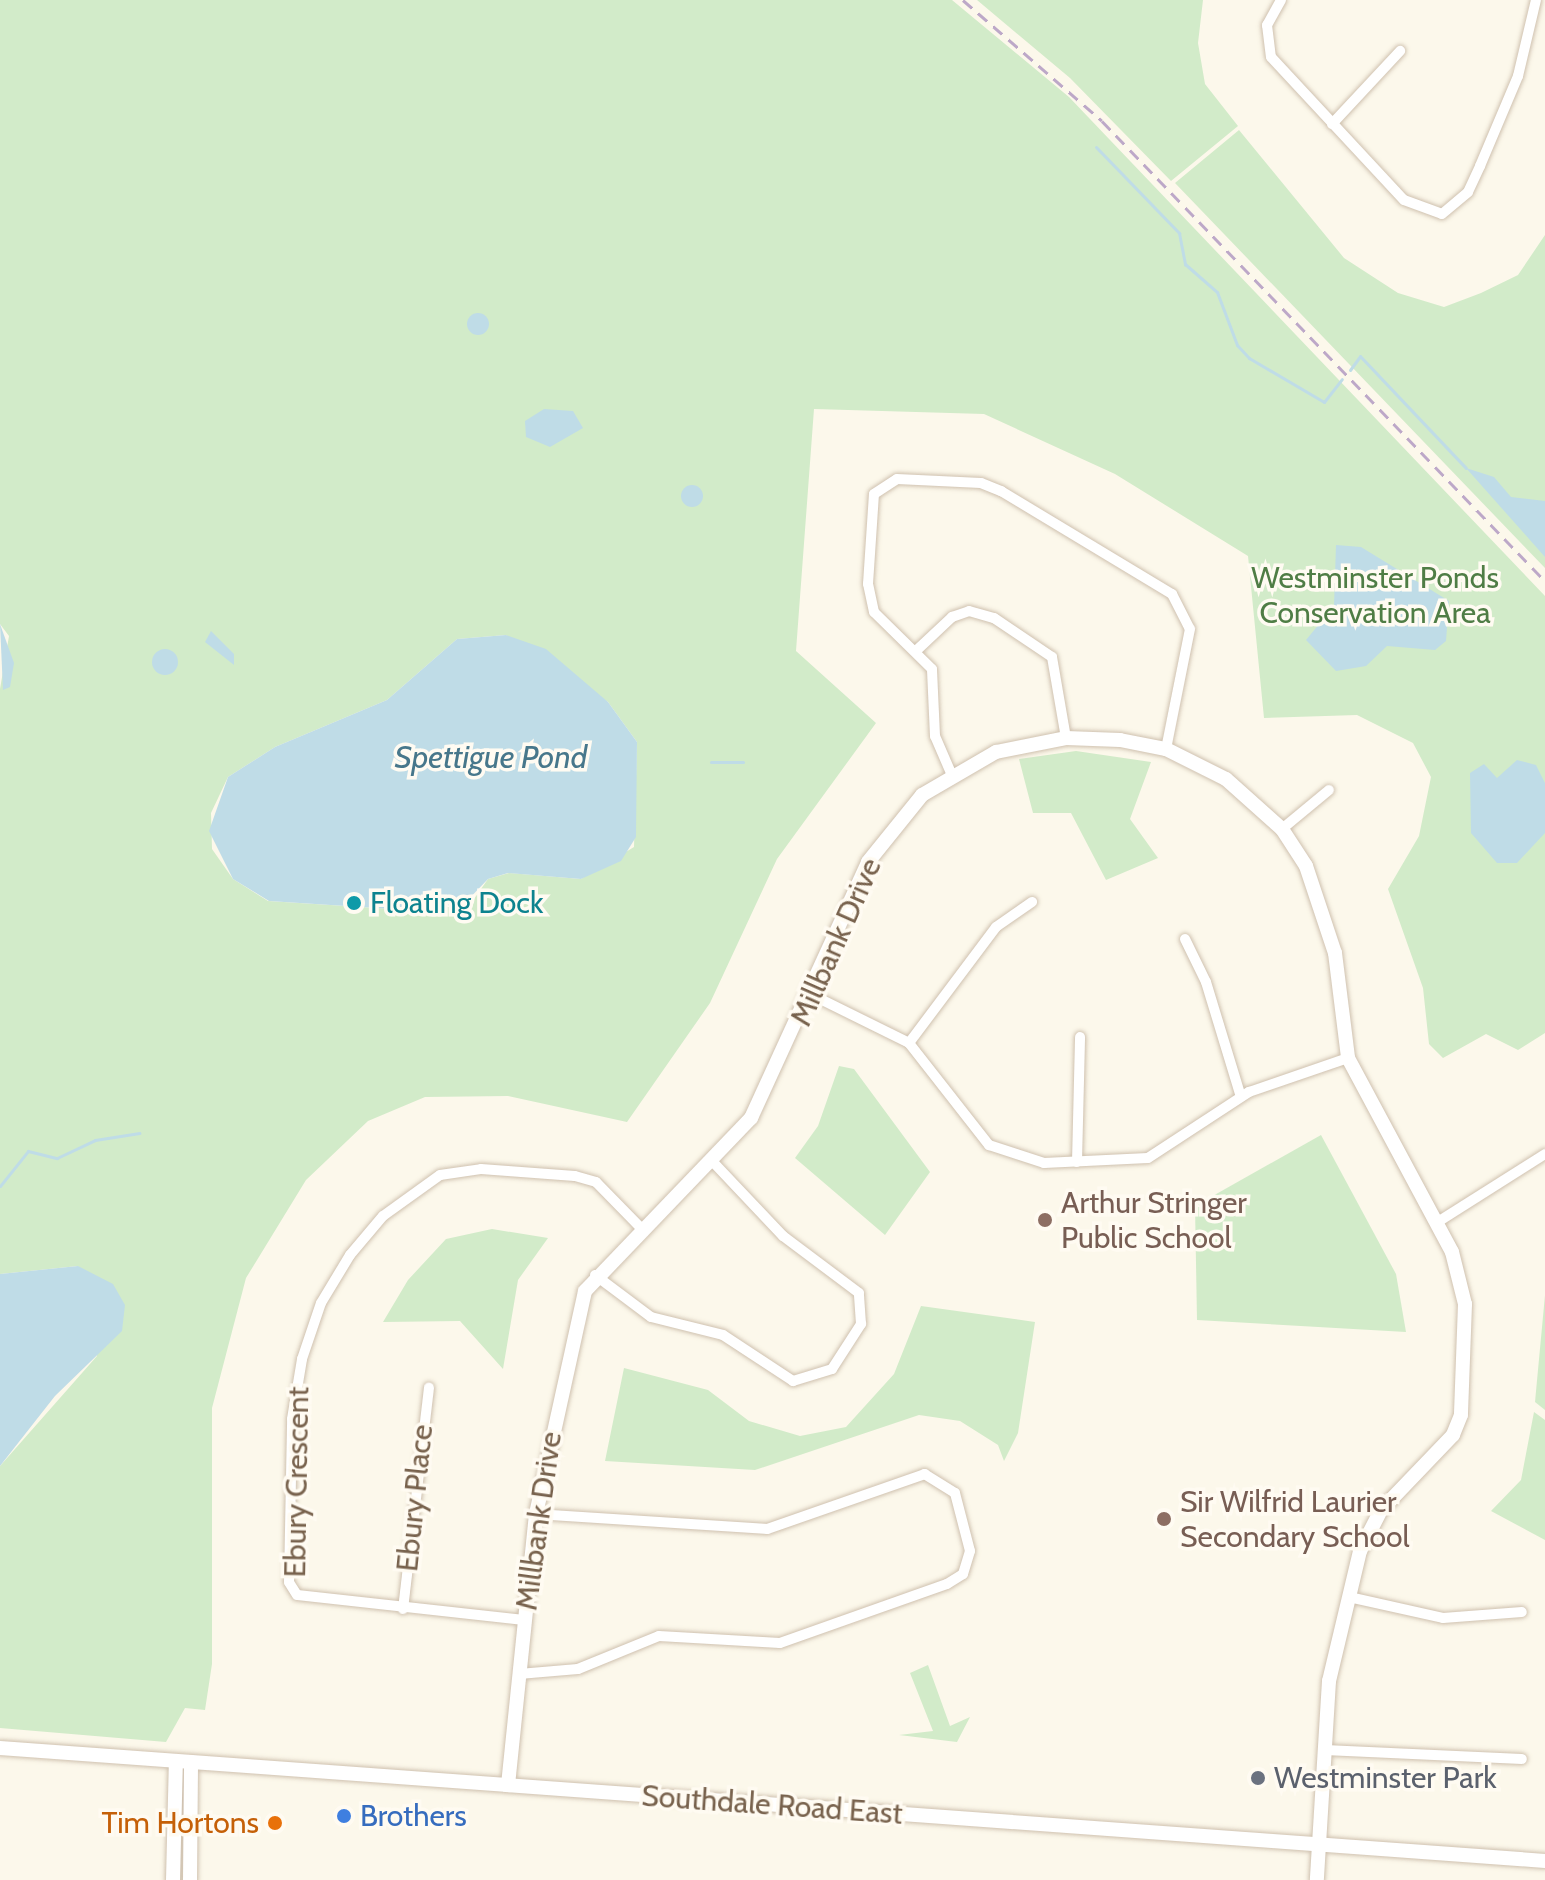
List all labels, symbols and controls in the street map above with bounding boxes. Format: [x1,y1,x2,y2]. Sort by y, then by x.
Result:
park label: Westminster Ponds Conservation Area [1251,560,1499,630]
water label: Spettigue Pond [395,738,587,776]
street label: Millbank Drive [783,853,889,1031]
place label: Floating Dock [370,885,543,921]
marker: Floating Dock [345,894,363,912]
place label: Arthur Stringer Public School [1061,1185,1247,1256]
marker: Arthur Stringer Public School [1036,1211,1054,1229]
street label: Ebury Crescent [277,1386,317,1578]
street label: Ebury Place [389,1423,441,1573]
street label: Millbank Drive [509,1429,569,1613]
place label: Sir Wilfrid Laurier Secondary School [1180,1484,1409,1554]
marker: Sir Wilfrid Laurier Secondary School [1155,1510,1173,1528]
place label: Westminster Park [1274,1760,1497,1796]
marker: Westminster Park [1249,1769,1267,1787]
street label: Southdale Road East [640,1778,904,1832]
place label: Brothers [360,1798,467,1834]
place label: Tim Hortons [101,1805,259,1841]
marker: Brothers [335,1807,353,1825]
marker: Tim Hortons [266,1814,284,1832]

